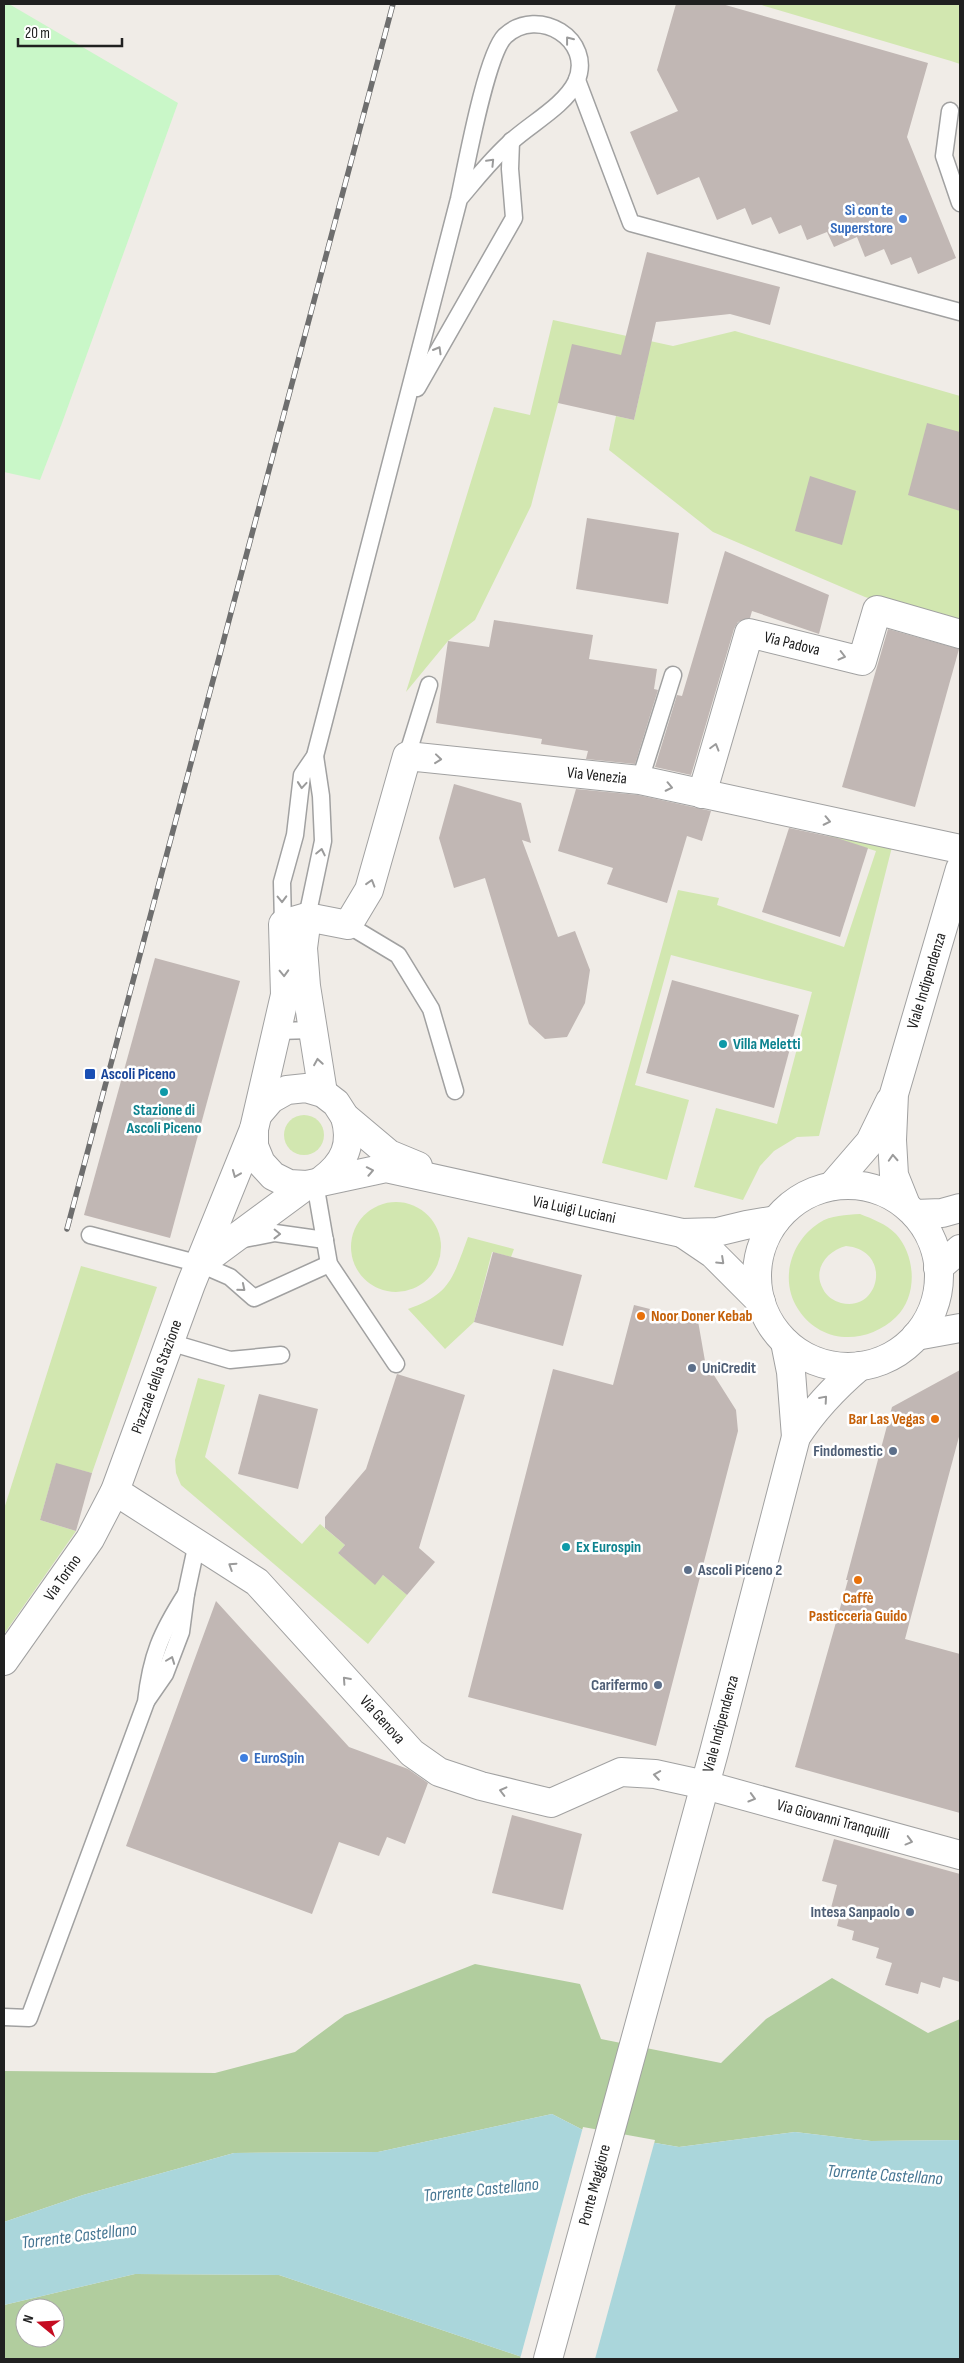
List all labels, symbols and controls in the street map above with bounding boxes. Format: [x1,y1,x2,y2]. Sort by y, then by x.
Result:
scale bar [18,15,121,47]
text: 20 m [25,24,50,43]
one-way arrow [566,36,575,46]
one-way arrow [485,159,494,168]
place label: Sì con te Superstore [830,201,893,238]
marker: Sì con te Superstore [897,213,909,225]
one-way arrow [432,346,442,355]
street label: Via Padova [762,628,822,660]
one-way arrow [837,650,846,661]
one-way arrow [710,743,720,752]
one-way arrow [434,753,442,764]
street label: Via Venezia [566,763,628,789]
one-way arrow [296,781,307,789]
one-way arrow [664,781,673,791]
one-way arrow [823,815,832,826]
one-way arrow [315,848,326,856]
one-way arrow [366,879,376,887]
one-way arrow [277,896,287,903]
street label: Viale Indipendenza [903,931,951,1031]
one-way arrow [279,969,290,977]
place label: Villa Meletti [733,1035,800,1054]
marker: Villa Meletti [717,1038,729,1050]
one-way arrow [314,1058,324,1066]
place label: Ascoli Piceno [100,1065,176,1084]
marker: Ascoli Piceno [83,1067,97,1081]
marker: Stazione di Ascoli Piceno [158,1086,170,1098]
place label: Stazione di Ascoli Piceno [126,1101,201,1138]
one-way arrow [888,1154,899,1162]
one-way arrow [366,1166,374,1177]
one-way arrow [232,1169,242,1178]
street label: Via Luigi Luciani [531,1192,617,1228]
one-way arrow [273,1229,281,1240]
one-way arrow [716,1255,725,1264]
one-way arrow [236,1282,245,1290]
place label: Noor Doner Kebab [651,1307,752,1326]
marker: Noor Doner Kebab [635,1310,647,1322]
street label: Piazzale della Stazione [128,1318,186,1436]
place label: UniCredit [702,1359,756,1378]
marker: UniCredit [686,1362,698,1374]
one-way arrow [819,1395,828,1404]
place label: Bar Las Vegas [848,1410,925,1429]
marker: Bar Las Vegas [929,1413,941,1425]
place label: Findomestic [813,1442,883,1461]
marker: Findomestic [887,1445,899,1457]
place label: Ex Eurospin [576,1538,641,1557]
marker: Ex Eurospin [560,1541,572,1553]
street label: Via Torino [40,1551,86,1605]
place label: Ascoli Piceno 2 [697,1561,782,1580]
one-way arrow [229,1562,238,1572]
marker: Ascoli Piceno 2 [682,1564,694,1576]
marker: Caffè Pasticceria Guido [852,1574,864,1586]
place label: Caffè Pasticceria Guido [809,1589,907,1626]
one-way arrow [165,1656,175,1665]
street label: Viale Indipendenza [699,1673,743,1775]
place label: Carifermo [591,1676,648,1695]
one-way arrow [343,1677,352,1686]
marker: Carifermo [652,1679,664,1691]
street label: Via Genova [355,1692,409,1748]
place label: EuroSpin [254,1749,304,1768]
marker: EuroSpin [238,1752,250,1764]
one-way arrow [653,1770,661,1781]
one-way arrow [498,1786,507,1797]
one-way arrow [748,1792,756,1803]
street label: Via Giovanni Tranquilli [775,1796,891,1844]
one-way arrow [904,1835,912,1845]
place label: Intesa Sanpaolo [810,1903,900,1922]
marker: Intesa Sanpaolo [904,1906,916,1918]
street label: Ponte Maggiore [575,2143,615,2227]
water label: Torrente Castellano [826,2160,944,2190]
water label: Torrente Castellano [422,2173,540,2206]
water label: Torrente Castellano [20,2218,138,2253]
north arrow [15,2298,65,2348]
text: N [19,2313,37,2325]

